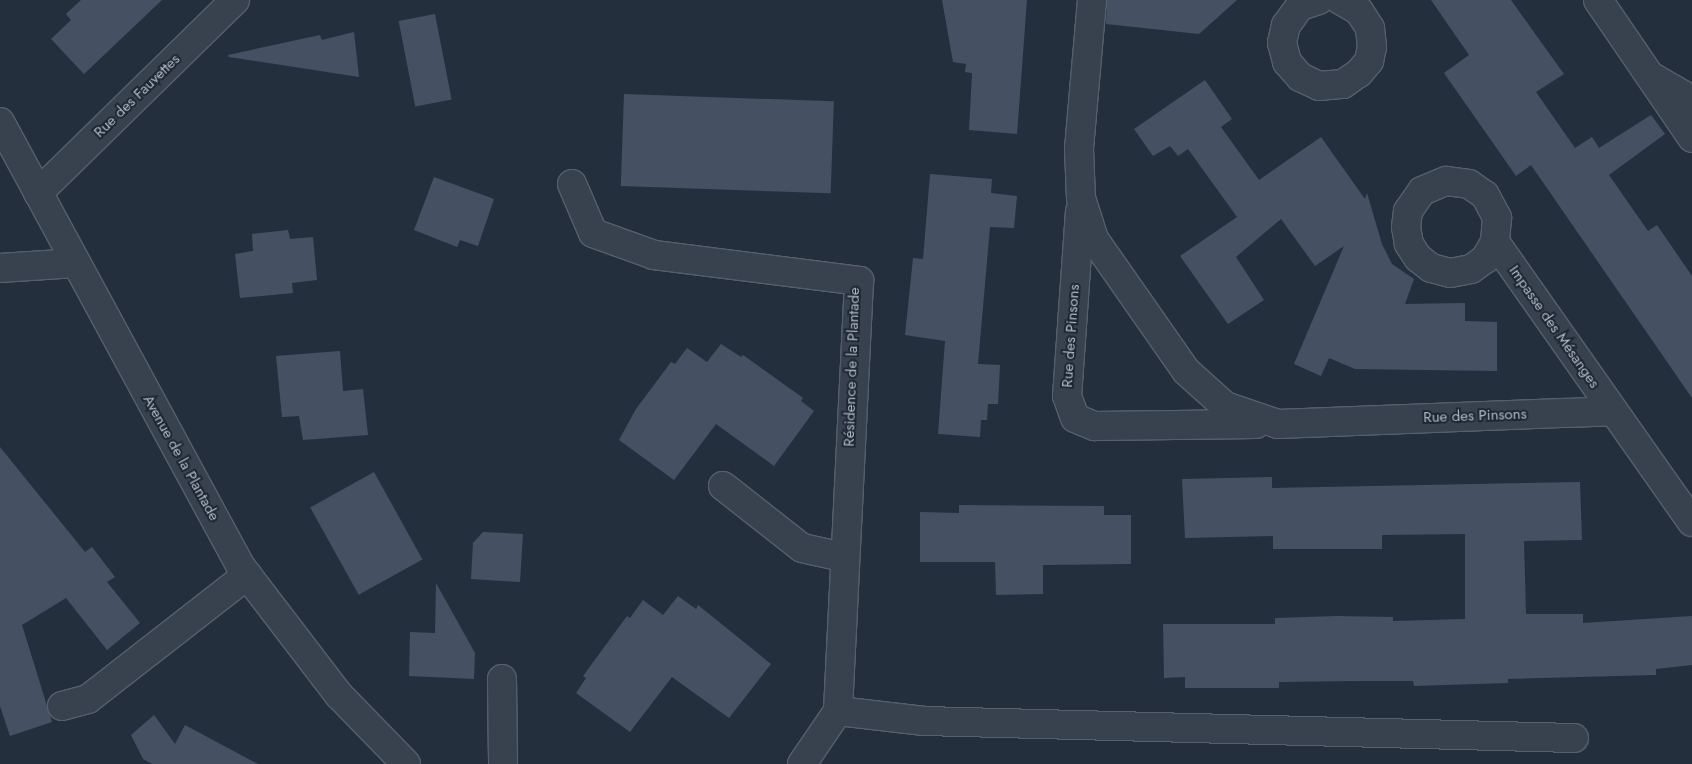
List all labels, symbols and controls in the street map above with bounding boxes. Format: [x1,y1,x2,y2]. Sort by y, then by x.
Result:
street label: Rue des Fauvettes [90,50,184,142]
street label: Impasse des Mésanges [1505,262,1603,392]
street label: Rue des Pinsons [1058,284,1084,388]
street label: Résidence de la Plantade [840,287,864,447]
street label: Avenue de la Plantade [139,392,223,524]
street label: Rue des Pinsons [1423,405,1527,427]

